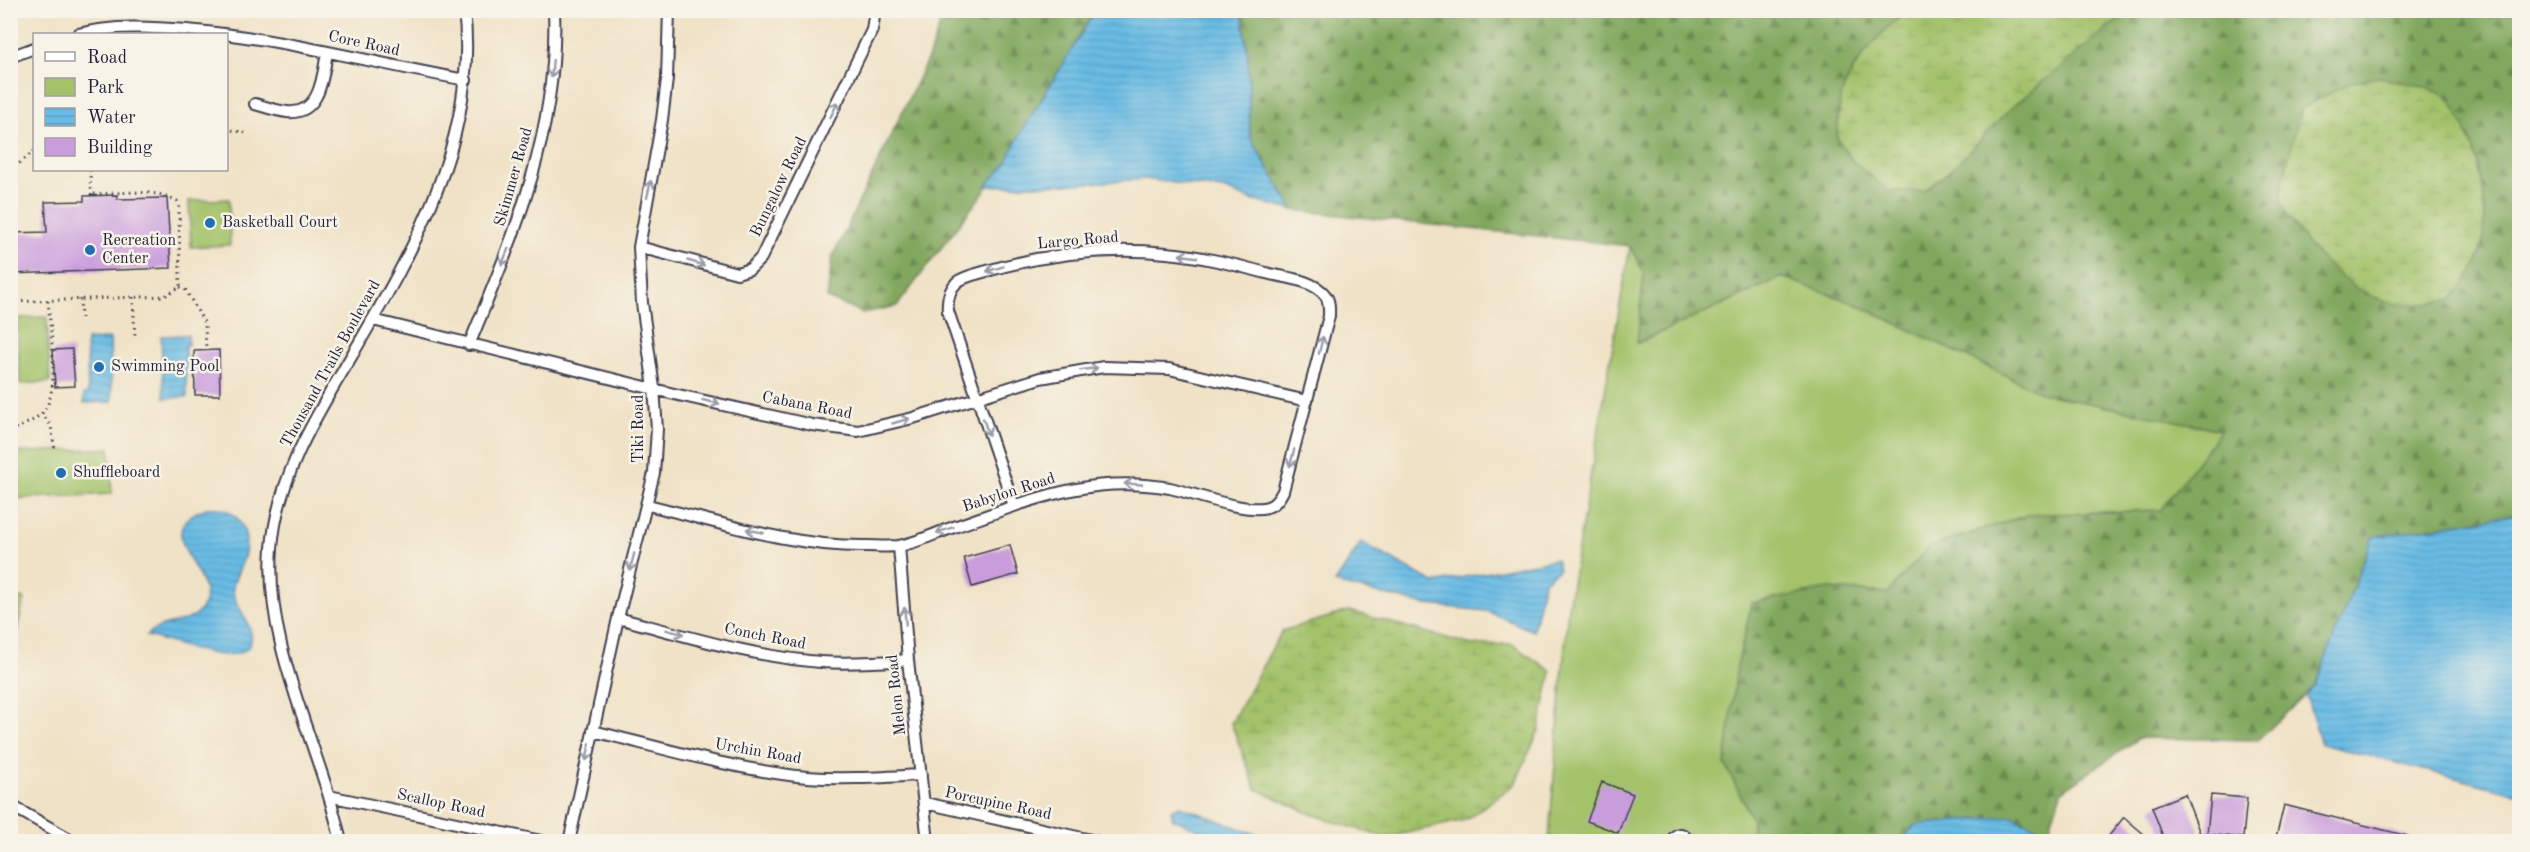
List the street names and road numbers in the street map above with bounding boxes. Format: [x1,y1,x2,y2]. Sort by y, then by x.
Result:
street label: Core Road [327,29,401,59]
street label: Skimmer Road [492,126,536,228]
street label: Bungalow Road [748,134,810,240]
street label: Largo Road [1037,229,1119,253]
street label: Thousand Trails Boulevard [278,278,384,450]
street label: Cabana Road [761,389,853,423]
street label: Tiki Road [631,395,647,463]
street label: Babylon Road [961,470,1057,516]
street label: Conch Road [723,621,807,653]
street label: Melon Road [885,653,909,737]
street label: Urchin Road [713,736,803,768]
street label: Porcupine Road [943,785,1053,823]
street label: Scallop Road [395,787,487,821]

